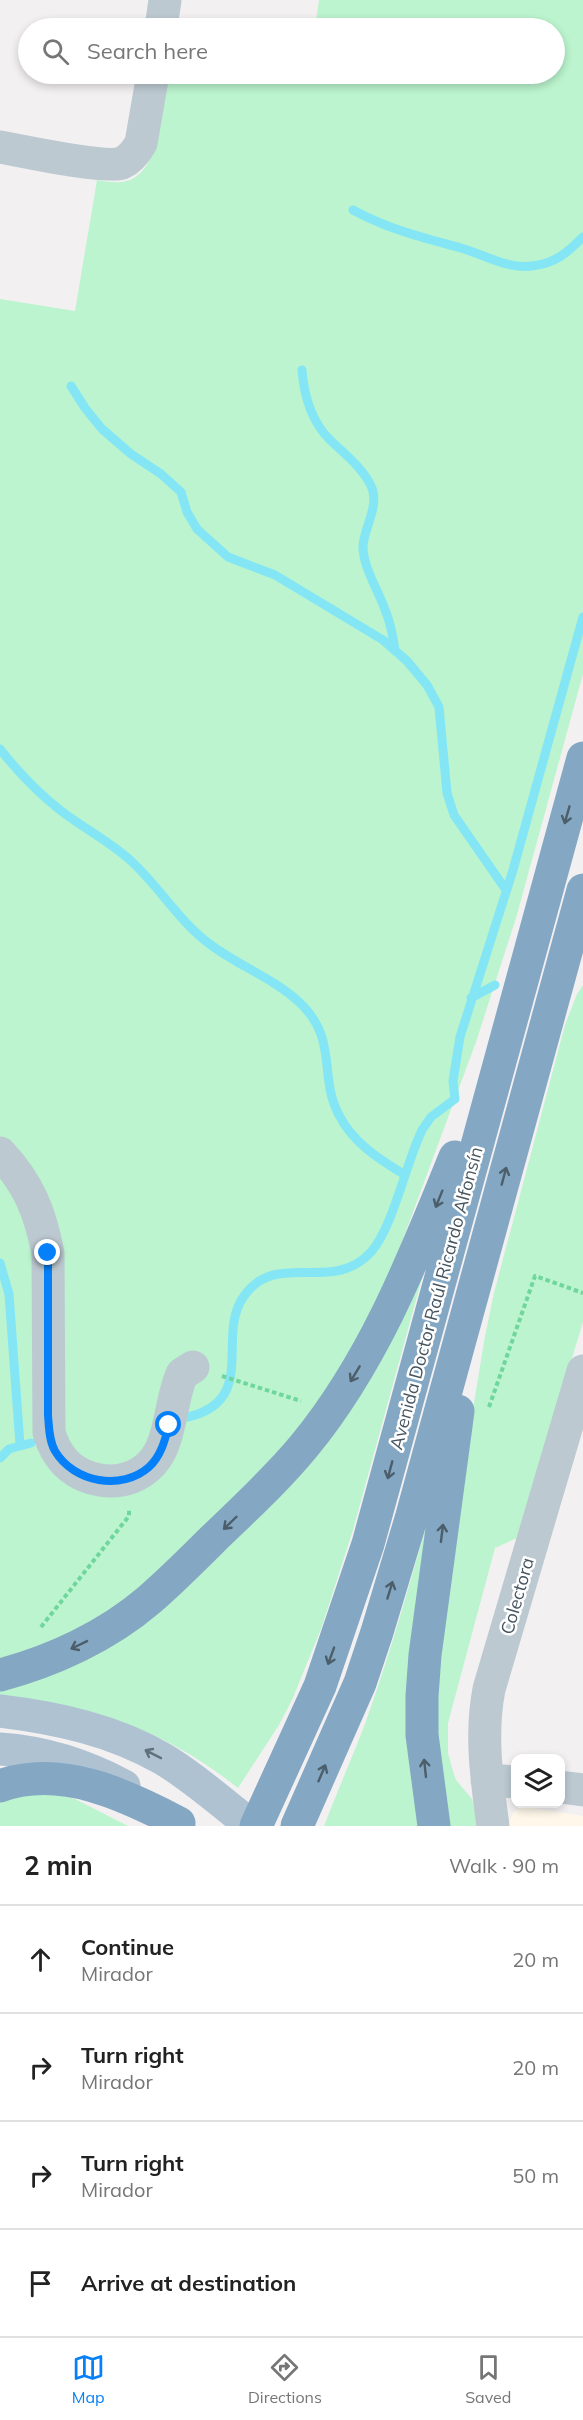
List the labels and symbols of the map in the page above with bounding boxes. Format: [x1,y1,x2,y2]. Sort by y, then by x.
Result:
one-way arrow [561,805,572,824]
street label: Avenida Doctor Raúl Ricardo Alfonsín [384,1144,488,1452]
one-way arrow [499,1166,511,1185]
one-way arrow [433,1189,444,1207]
route end [34,1239,60,1265]
one-way arrow [348,1365,360,1382]
route start [155,1411,181,1437]
one-way arrow [384,1460,395,1479]
one-way arrow [222,1516,237,1530]
one-way arrow [437,1523,448,1543]
street label: Colectora [495,1555,539,1637]
one-way arrow [385,1581,396,1600]
one-way arrow [71,1639,88,1651]
one-way arrow [325,1646,336,1664]
one-way arrow [144,1748,162,1759]
one-way arrow [419,1759,430,1779]
one-way arrow [317,1764,328,1783]

